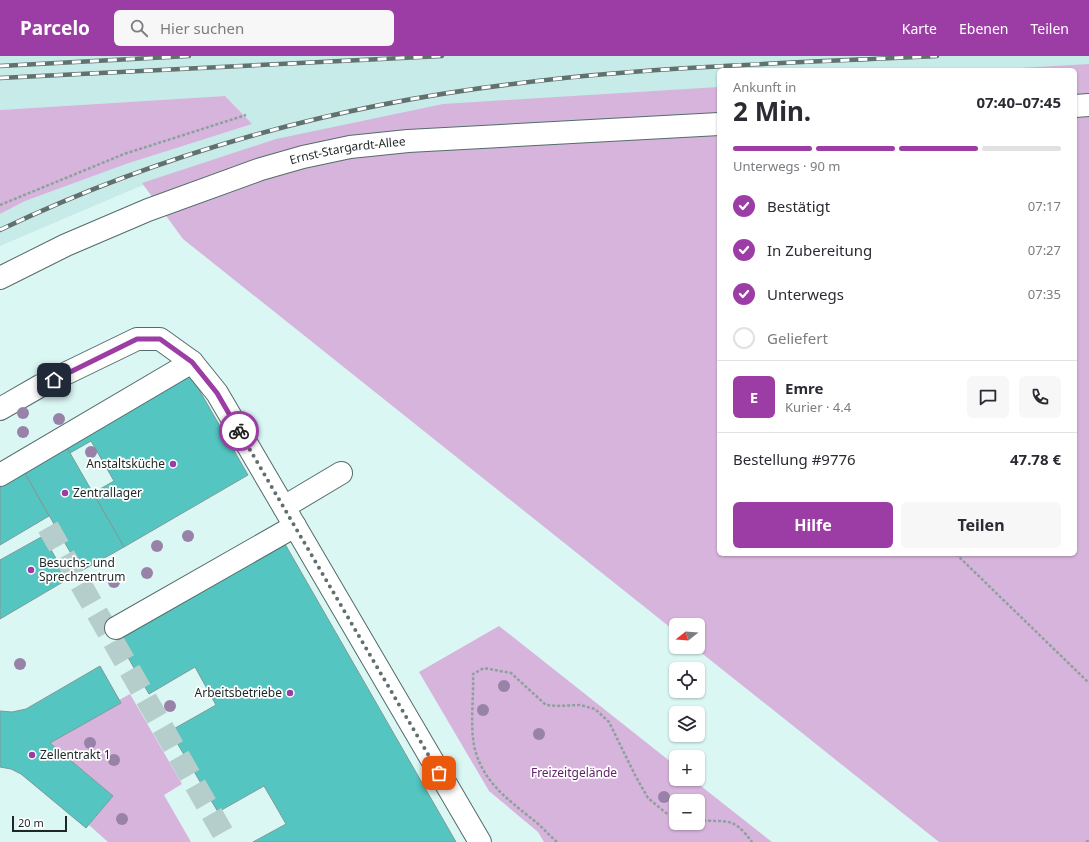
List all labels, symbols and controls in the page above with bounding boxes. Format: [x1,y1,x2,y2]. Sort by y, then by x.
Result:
search box [114,10,394,46]
text: Parcelo [20,15,90,41]
icon: search [128,17,150,39]
text: Hier suchen [160,18,244,38]
text: Karte [902,19,937,38]
text: Ebenen [959,19,1009,38]
text: Teilen [1031,19,1069,38]
text: Ankunft in [733,78,796,96]
text: 07:40–07:45 [976,92,1061,112]
text: 2 Min. [733,93,811,129]
street label: Ernst-Stargardt-Allee [287,132,407,168]
text: Unterwegs · 90 m [733,157,840,175]
icon: check [733,195,755,217]
text: Bestätigt [767,196,830,216]
text: 07:17 [1028,197,1061,215]
icon: check [733,239,755,261]
text: In Zubereitung [767,240,872,260]
text: 07:27 [1028,241,1061,259]
icon: check [733,283,755,305]
text: Unterwegs [767,284,844,304]
text: 07:35 [1028,285,1061,303]
text: Geliefert [767,328,828,348]
pin [37,363,71,397]
icon: home [43,369,65,391]
button: chat [967,376,1009,418]
button: phone [1019,376,1061,418]
text: Emre [785,378,823,398]
text: E [750,387,758,407]
text: Kurier · 4.4 [785,398,851,416]
courier [219,411,259,451]
icon: bike [228,420,250,442]
text: Bestellung #9776 [733,449,856,469]
text: 47.78 € [1010,449,1061,469]
place label: Anstaltsküche [86,455,165,472]
marker: Anstaltsküche [168,459,178,469]
place label: Zentrallager [73,484,142,501]
marker: Zentrallager [60,488,70,498]
button: Hilfe [733,502,893,548]
button: Teilen [901,502,1061,548]
place label: Besuchs- und Sprechzentrum [39,554,125,585]
marker: Besuchs- und Sprechzentrum [26,565,36,575]
north arrow [669,618,705,654]
map controls [669,618,705,830]
button: locate [669,662,705,698]
place label: Arbeitsbetriebe [195,684,282,701]
marker: Arbeitsbetriebe [285,688,295,698]
button: layers [669,706,705,742]
place label: Zellentrakt 1 [40,746,111,763]
marker: Zellentrakt 1 [27,750,37,760]
button: + [669,750,705,786]
pin [422,756,456,790]
icon: bag [428,762,450,784]
park label: Freizeitgelände [531,764,617,781]
button: − [669,794,705,830]
scale bar [12,814,67,833]
text: 20 m [18,815,44,830]

